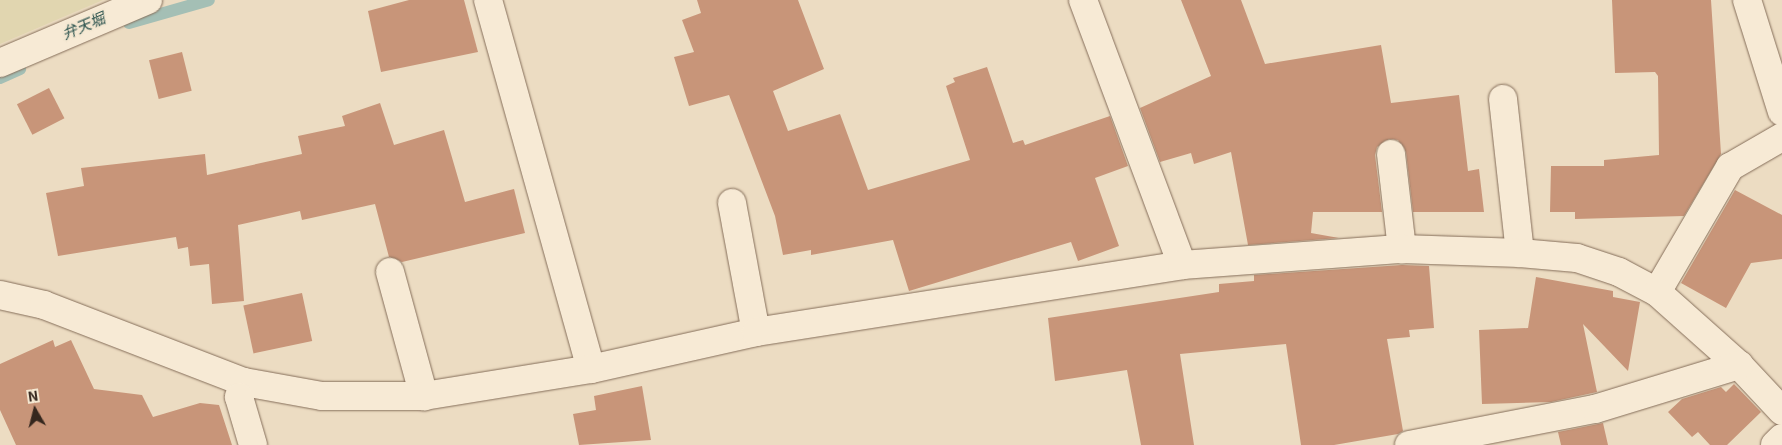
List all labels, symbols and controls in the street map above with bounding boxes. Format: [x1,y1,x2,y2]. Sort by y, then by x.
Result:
water label: 弁天堀 [59,8,107,42]
north arrow [10,385,60,435]
text: N [26,385,40,406]

